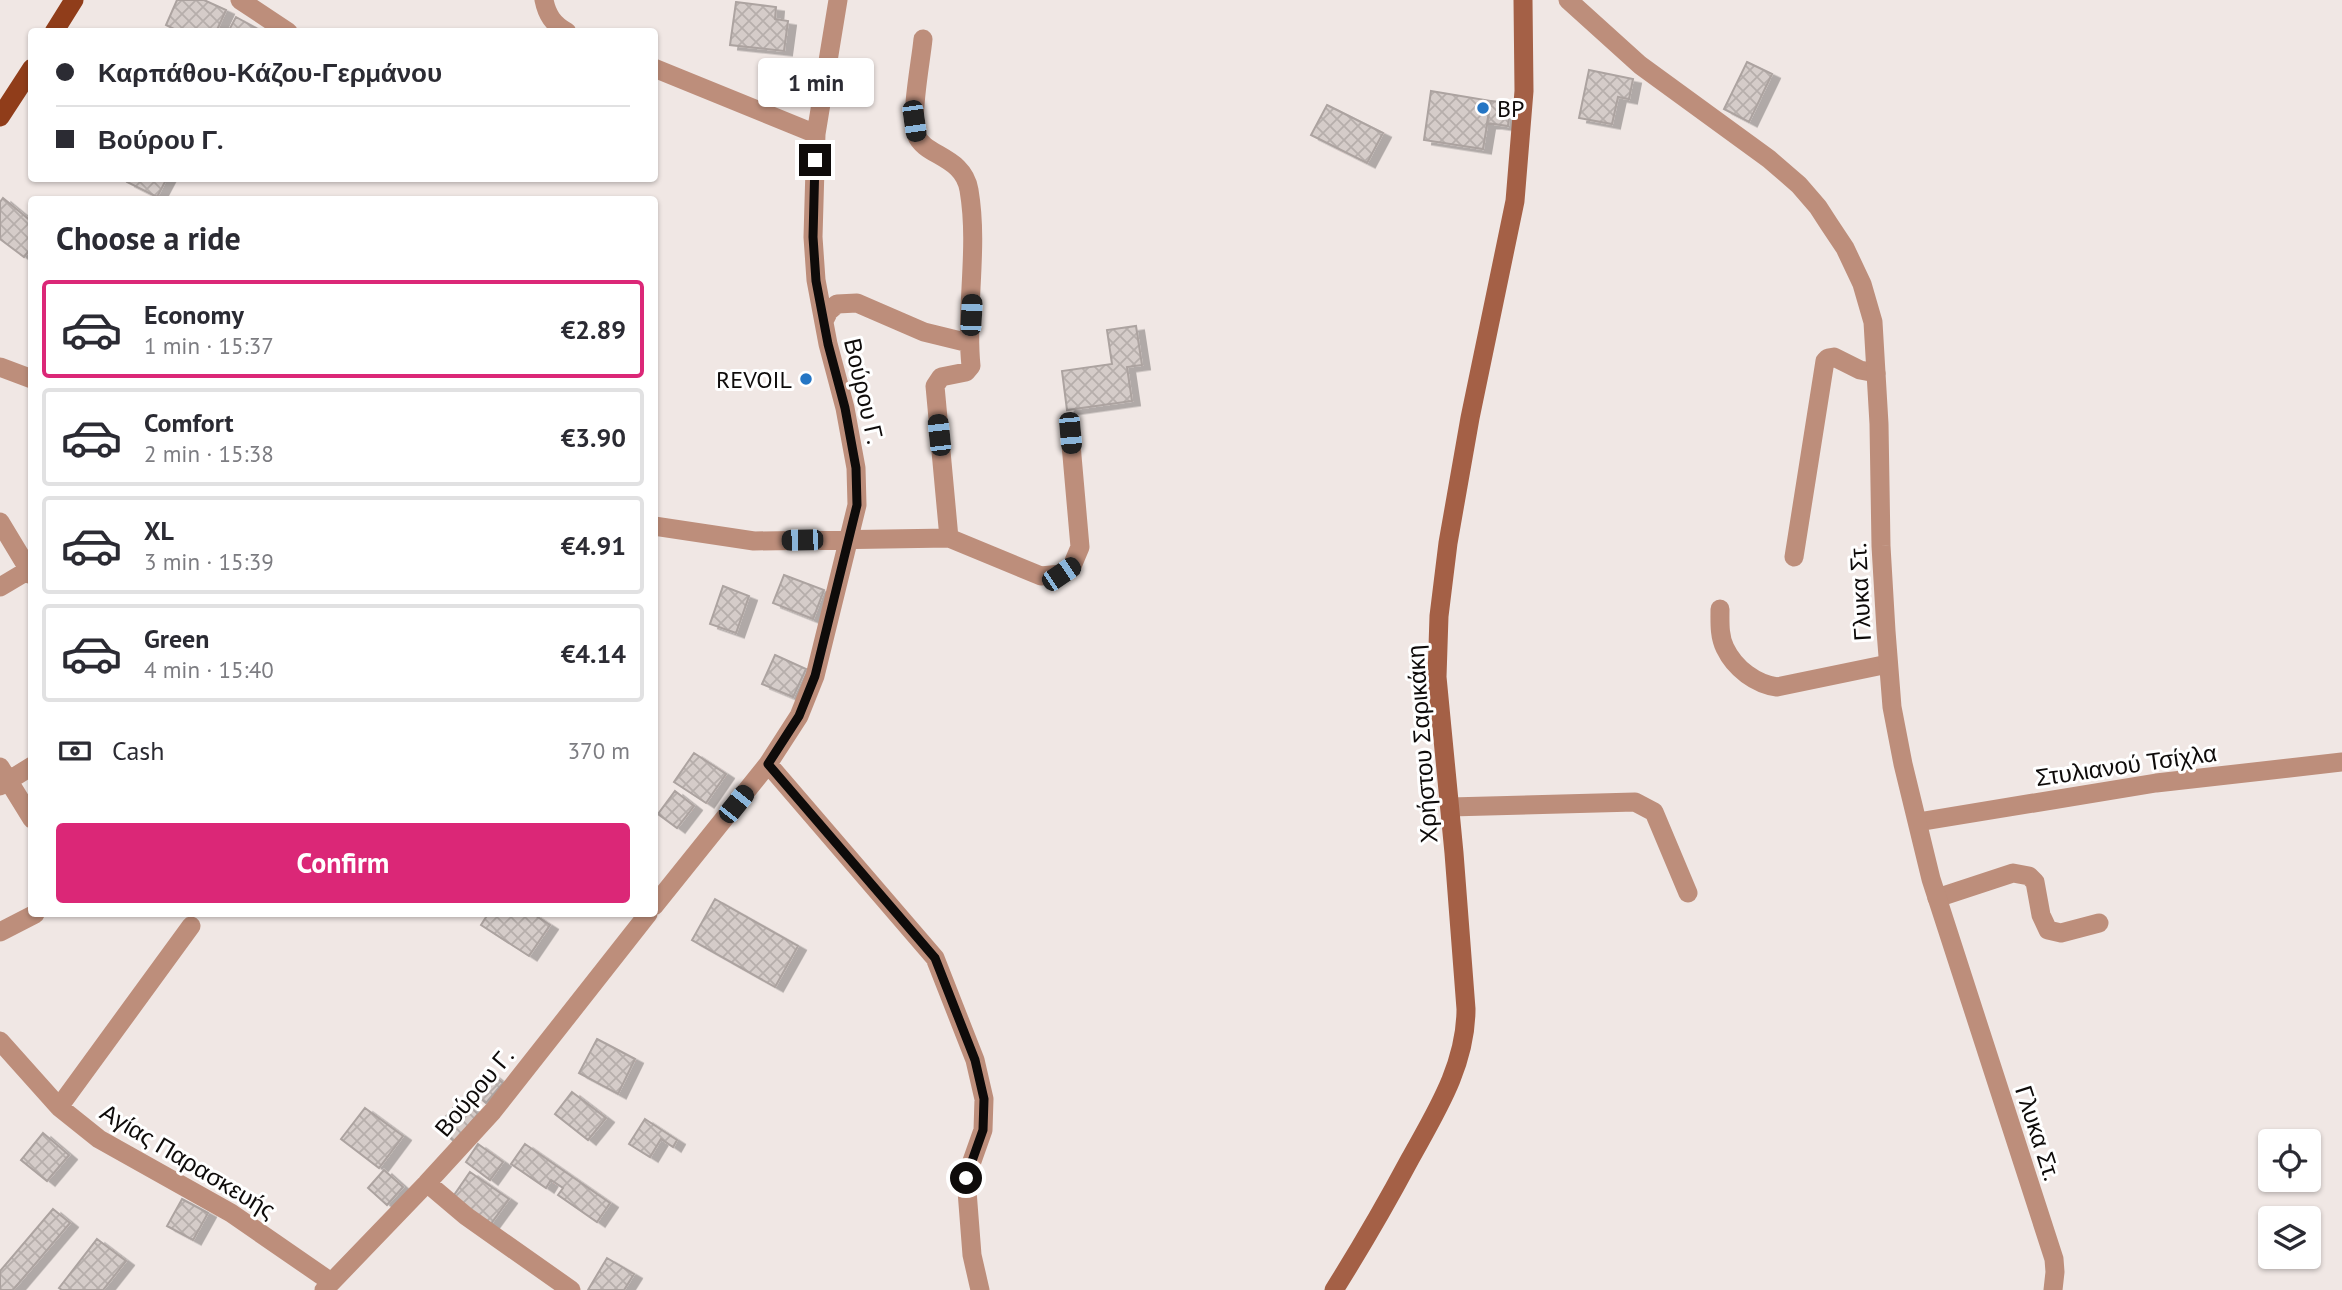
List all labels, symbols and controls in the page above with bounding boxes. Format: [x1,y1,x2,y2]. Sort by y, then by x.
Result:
text: Καρπάθου-Κάζου-Γερμάνου [98,56,442,89]
callout: 1 min [757,58,873,108]
text: 1 min [788,68,844,97]
place label: BP [1497,93,1524,124]
car [901,99,928,143]
marker: BP [1475,100,1491,116]
text: Βούρου Γ. [98,123,224,156]
route end [799,144,831,176]
text: Choose a ride [56,217,241,259]
car [960,293,983,337]
icon: car [60,298,123,361]
text: Economy [144,298,244,331]
text: €2.89 [561,313,626,346]
text: 1 min · 15:37 [144,331,274,360]
street label: Βούρου Γ. [837,335,891,447]
place label: REVOIL [716,364,792,395]
marker: REVOIL [798,371,814,387]
icon: car [60,406,123,469]
text: Comfort [144,406,234,439]
car [1058,411,1083,455]
car [927,413,952,457]
text: €3.90 [561,421,626,454]
text: 2 min · 15:38 [144,439,274,468]
icon: car [60,514,123,577]
text: XL [144,514,174,547]
text: €4.91 [561,529,626,562]
car [781,529,824,551]
street label: Γλυκα Στ. [1842,542,1878,642]
text: 3 min · 15:39 [144,547,274,576]
car [1038,554,1085,594]
icon: car [60,622,123,685]
text: Green [144,622,209,655]
text: €4.14 [561,637,626,670]
street label: Χρήστου Σαρικάκη [1400,644,1444,844]
text: 4 min · 15:40 [144,655,274,684]
icon: cash [56,732,94,770]
text: Cash [112,734,164,767]
text: 370 m [568,736,630,765]
street label: Στυλιανού Τσίχλα [2033,737,2219,793]
car [715,781,758,827]
button: Confirm [56,823,630,903]
street label: Βούρου Γ. [428,1041,520,1143]
street label: Γλυκα Στ. [2008,1082,2068,1184]
street label: Αγίας Παρασκευής [95,1096,281,1226]
map controls [2258,1129,2321,1269]
button: locate [2258,1129,2321,1192]
route start [950,1162,982,1194]
button: layers [2258,1206,2321,1269]

